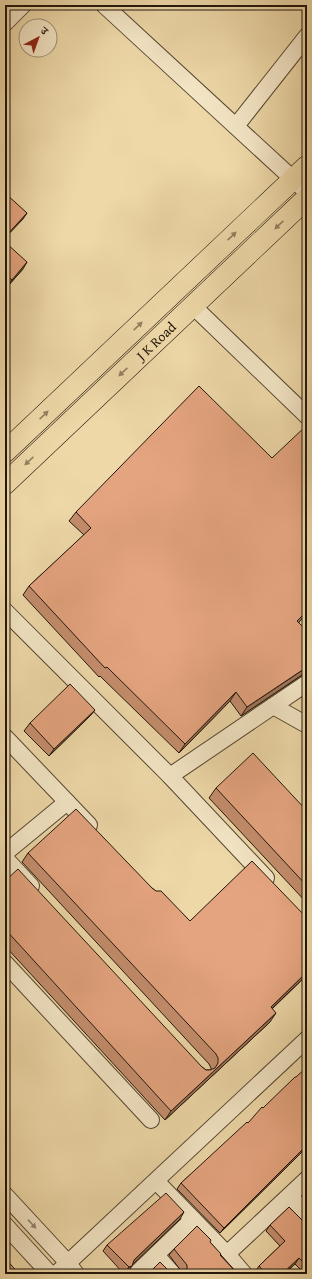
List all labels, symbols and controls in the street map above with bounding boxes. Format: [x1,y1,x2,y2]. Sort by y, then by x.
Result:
north arrow [18,18,58,58]
text: उ [36,22,53,39]
one-way arrow [274,220,284,229]
one-way arrow [227,232,237,241]
street label: J K Road [130,317,181,366]
one-way arrow [133,321,143,331]
one-way arrow [118,367,128,377]
one-way arrow [39,411,48,420]
one-way arrow [24,456,34,466]
one-way arrow [27,1219,36,1229]

